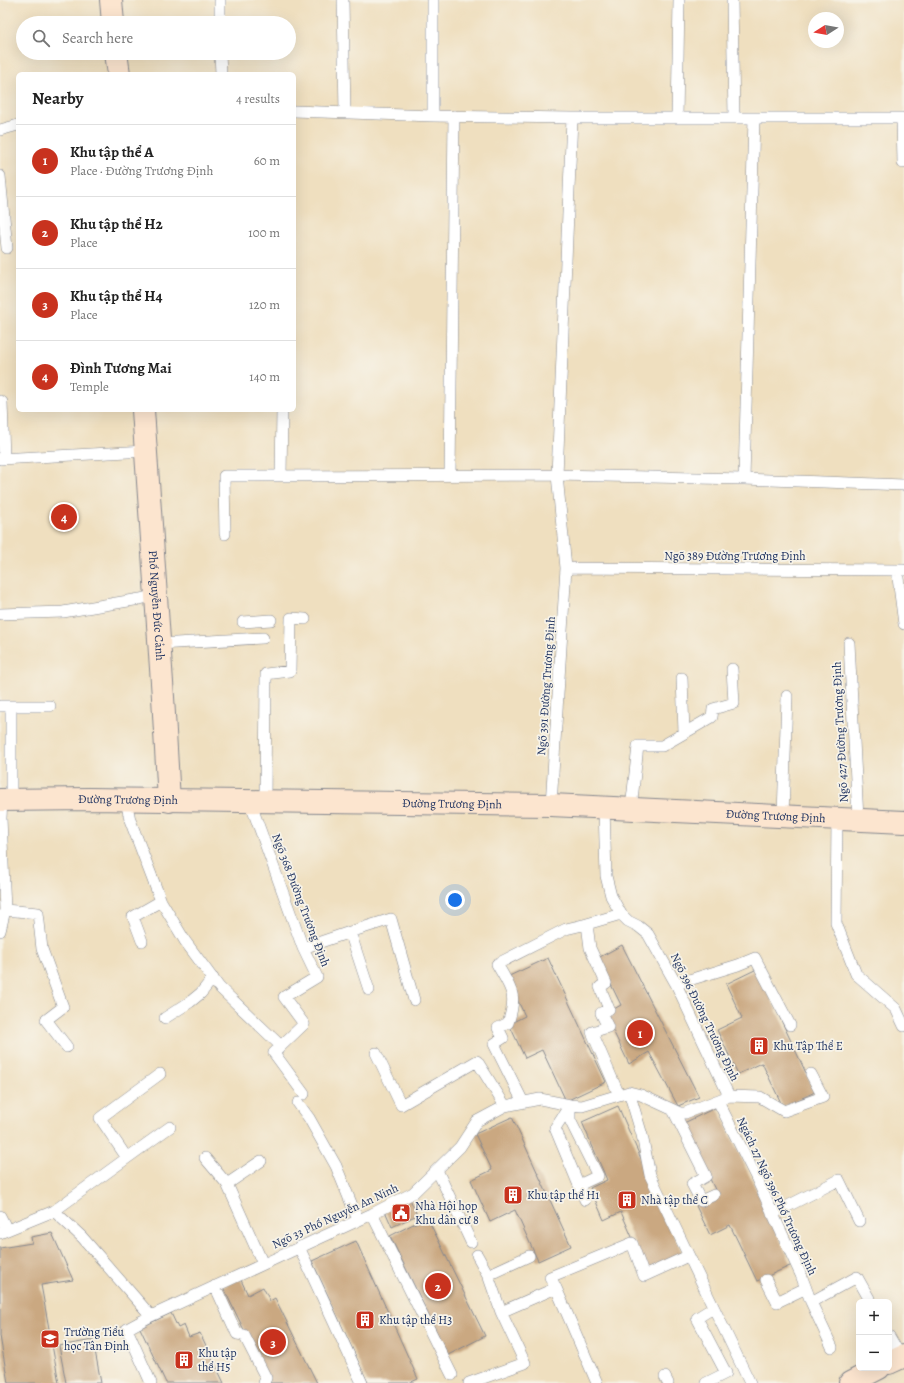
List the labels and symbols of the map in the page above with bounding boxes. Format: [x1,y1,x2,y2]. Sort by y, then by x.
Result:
north arrow [808,12,844,48]
pin: 4 [51,502,77,532]
street label: Ngõ 389 Đường Trương Định [664,548,806,564]
street label: Phố Nguyễn Đức Cảnh [145,550,168,662]
street label: Ngõ 391 Đường Trương Định [533,615,559,756]
street label: Ngõ 427 Đường Trương Định [828,661,852,803]
street label: Đường Trương Định [78,791,179,808]
street label: Đường Trương Định [402,795,503,812]
street label: Đường Trương Định [725,805,827,826]
street label: Ngõ 368 Đường Trương Định [268,831,334,969]
your location [445,890,465,910]
street label: Ngõ 396 Đường Trương Định [667,950,743,1084]
pin: 1 [627,1018,653,1048]
building icon: Khu Tập Thể E [748,1035,770,1057]
place label: Khu Tập Thể E [773,1038,843,1054]
street label: Ngách 27 Ngõ 396 Phố Trương Định [733,1114,821,1278]
street label: Ngõ 33 Phố Nguyễn An Ninh [269,1179,401,1252]
building icon: Khu tập thể H1 [502,1184,524,1206]
place label: Khu tập thể H1 [527,1187,599,1203]
building icon: Nhà tập thể C [616,1189,638,1211]
place label: Nhà tập thể C [641,1192,708,1208]
place label: Nhà Hội họp Khu dân cư 8 [415,1198,479,1228]
public building icon: Nhà Hội họp Khu dân cư 8 [390,1202,412,1224]
pin: 2 [425,1271,451,1301]
building icon: Khu tập thể H3 [354,1309,376,1331]
place label: Khu tập thể H3 [379,1312,452,1328]
place label: Trường Tiểu học Tân Định [64,1324,130,1354]
pin: 3 [260,1327,286,1357]
school or university icon: Trường Tiểu học Tân Định [39,1328,61,1350]
place label: Khu tập thể H5 [198,1345,237,1375]
building icon: Khu tập thể H5 [173,1349,195,1371]

